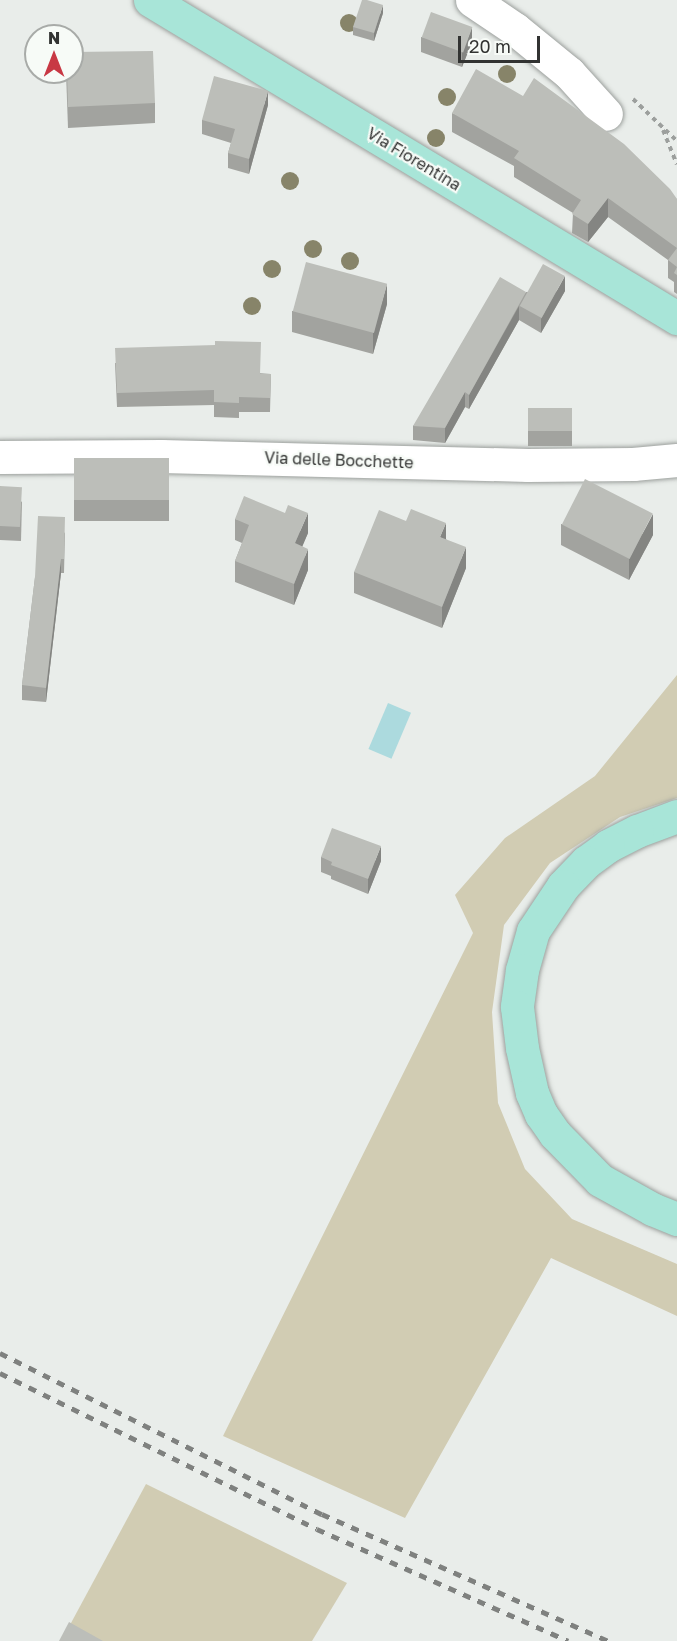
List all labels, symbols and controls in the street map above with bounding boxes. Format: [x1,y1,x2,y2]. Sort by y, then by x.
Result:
north arrow [24,24,84,84]
scale bar [461,24,544,62]
text: N [48,28,60,48]
text: 20 m [469,35,511,57]
street label: Via Fiorentina [364,123,464,195]
street label: Via delle Bocchette [264,448,414,472]

